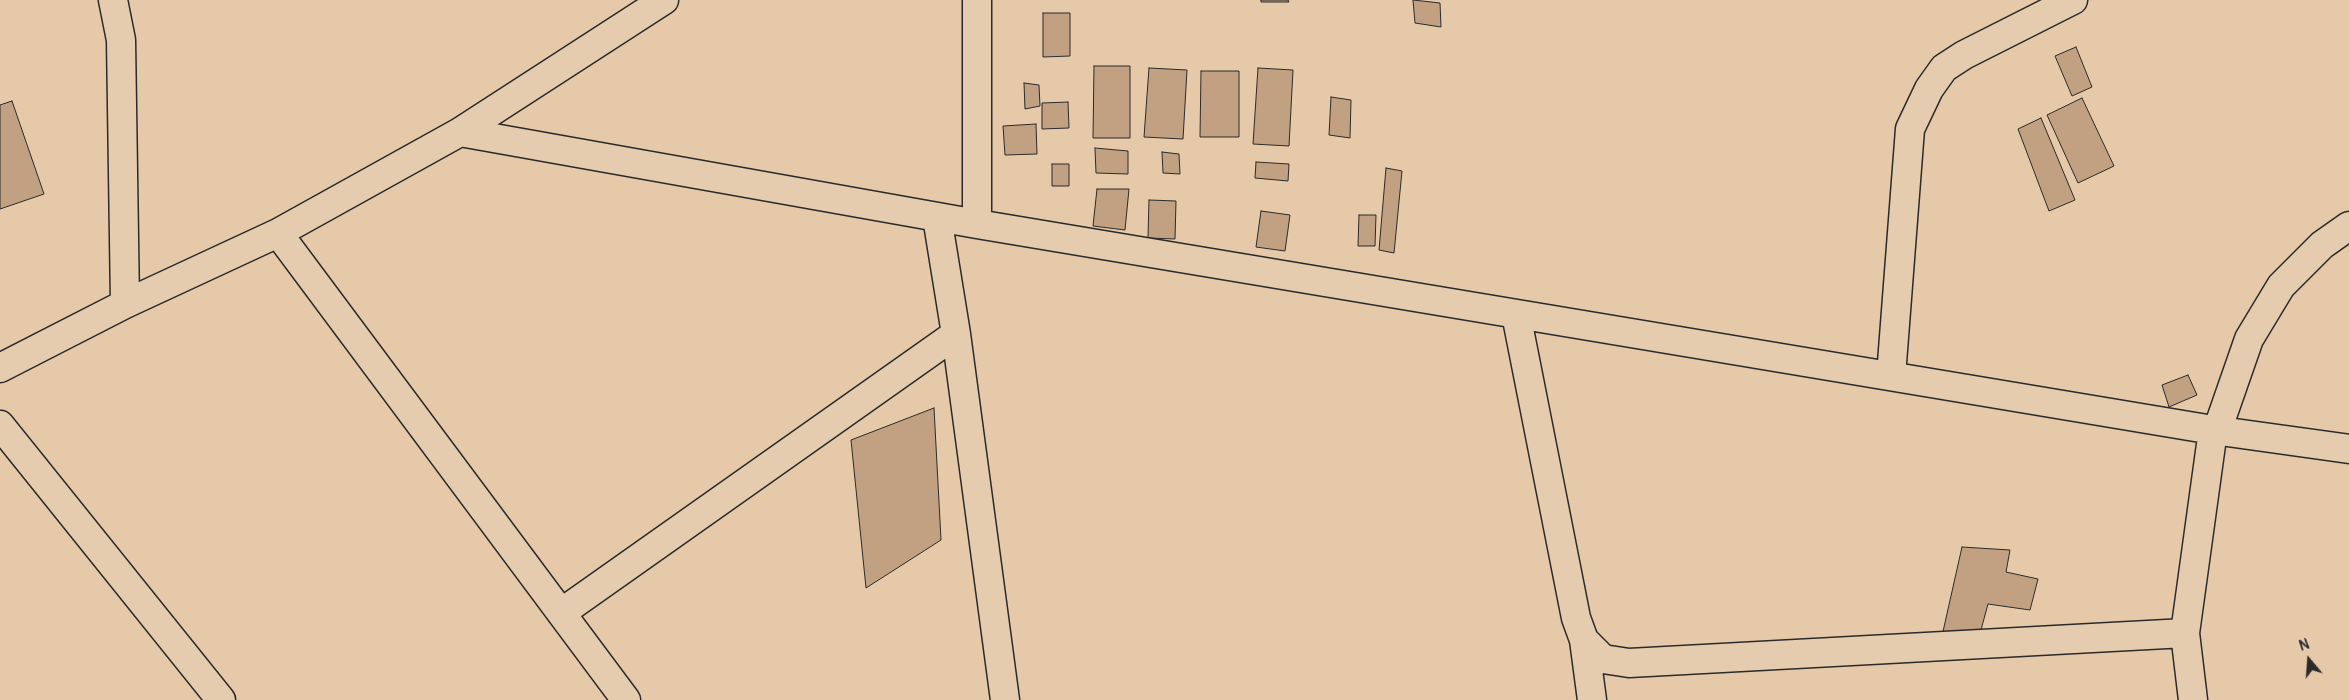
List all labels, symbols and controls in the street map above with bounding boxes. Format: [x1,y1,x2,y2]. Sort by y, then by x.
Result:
north arrow [2284,635,2334,685]
text: N [2297,636,2311,655]

